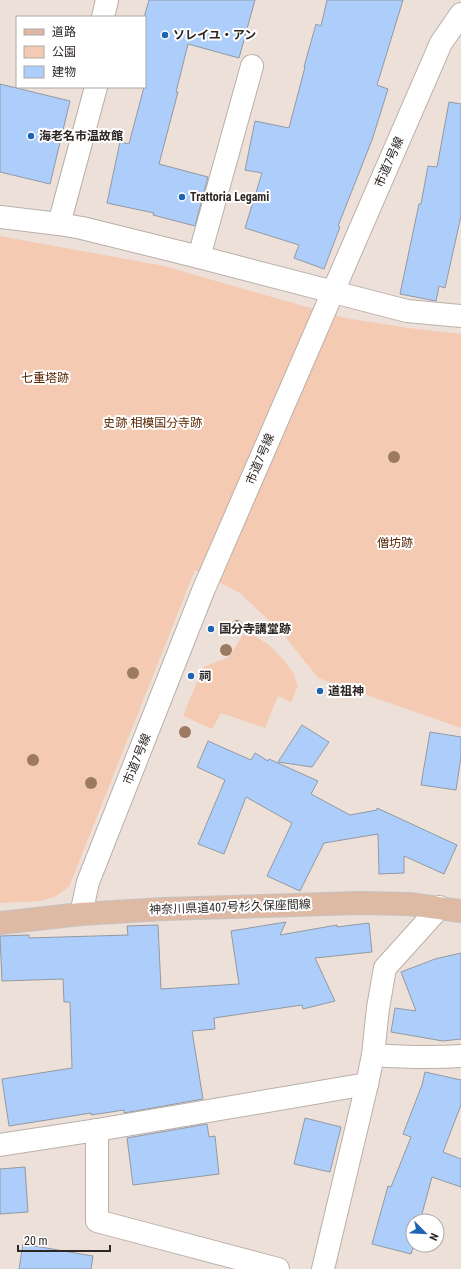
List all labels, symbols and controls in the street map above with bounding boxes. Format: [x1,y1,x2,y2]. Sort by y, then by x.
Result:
legend [16,16,146,88]
text: 道路 [52,25,76,39]
place label: ソレイユ・アン [173,28,256,42]
marker: ソレイユ・アン [160,30,170,40]
text: 公園 [52,45,76,59]
text: 建物 [52,65,76,79]
place label: 海老名市温故館 [39,129,123,143]
marker: 海老名市温故館 [26,131,36,141]
street label: 市道7号線 [372,135,406,189]
place label: Trattoria Legami [190,190,269,204]
marker: Trattoria Legami [177,192,187,202]
park label: 七重塔跡 [21,371,69,385]
park label: 史跡 相模国分寺跡 [104,416,202,430]
street label: 市道7号線 [243,431,277,487]
park label: 僧坊跡 [377,536,413,550]
place label: 国分寺講堂跡 [219,622,291,636]
marker: 国分寺講堂跡 [206,624,216,634]
place label: 祠 [199,669,211,683]
marker: 祠 [186,671,196,681]
place label: 道祖神 [328,684,364,698]
marker: 道祖神 [315,686,325,696]
street label: 市道7号線 [120,731,154,787]
street label: 神奈川県道407号杉久保座間線 [149,897,311,917]
north arrow [405,1213,445,1253]
scale bar [18,1227,110,1253]
text: N [426,1231,441,1243]
text: 20 m [24,1234,48,1248]

